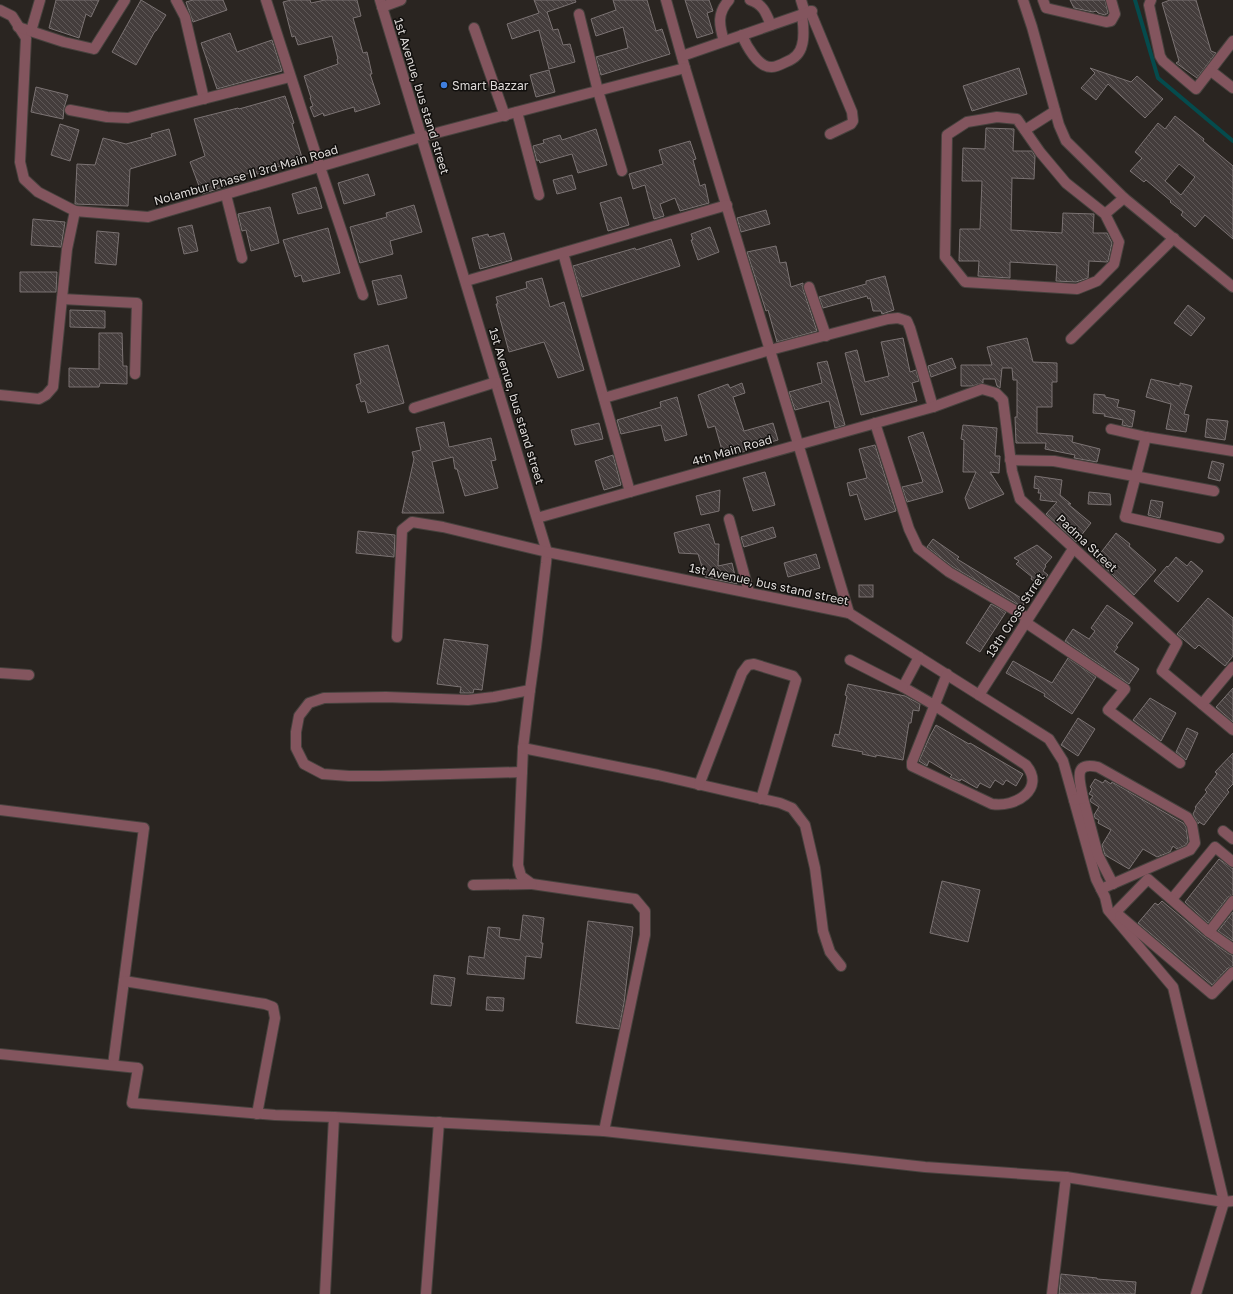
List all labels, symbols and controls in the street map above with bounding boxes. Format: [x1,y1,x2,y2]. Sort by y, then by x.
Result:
street label: 1st Avenue, bus stand street [391,16,453,176]
place label: Smart Bazzar [452,78,529,93]
marker: Smart Bazzar [439,80,449,90]
street label: Nolambur Phase II 3rd Main Road [152,141,340,209]
street label: 1st Avenue, bus stand street [486,326,548,486]
street label: 4th Main Road [690,431,774,469]
street label: Padma Street [1053,511,1121,575]
street label: 1st Avenue, bus stand street [688,560,850,608]
street label: 13th Cross Strret [982,570,1048,660]

